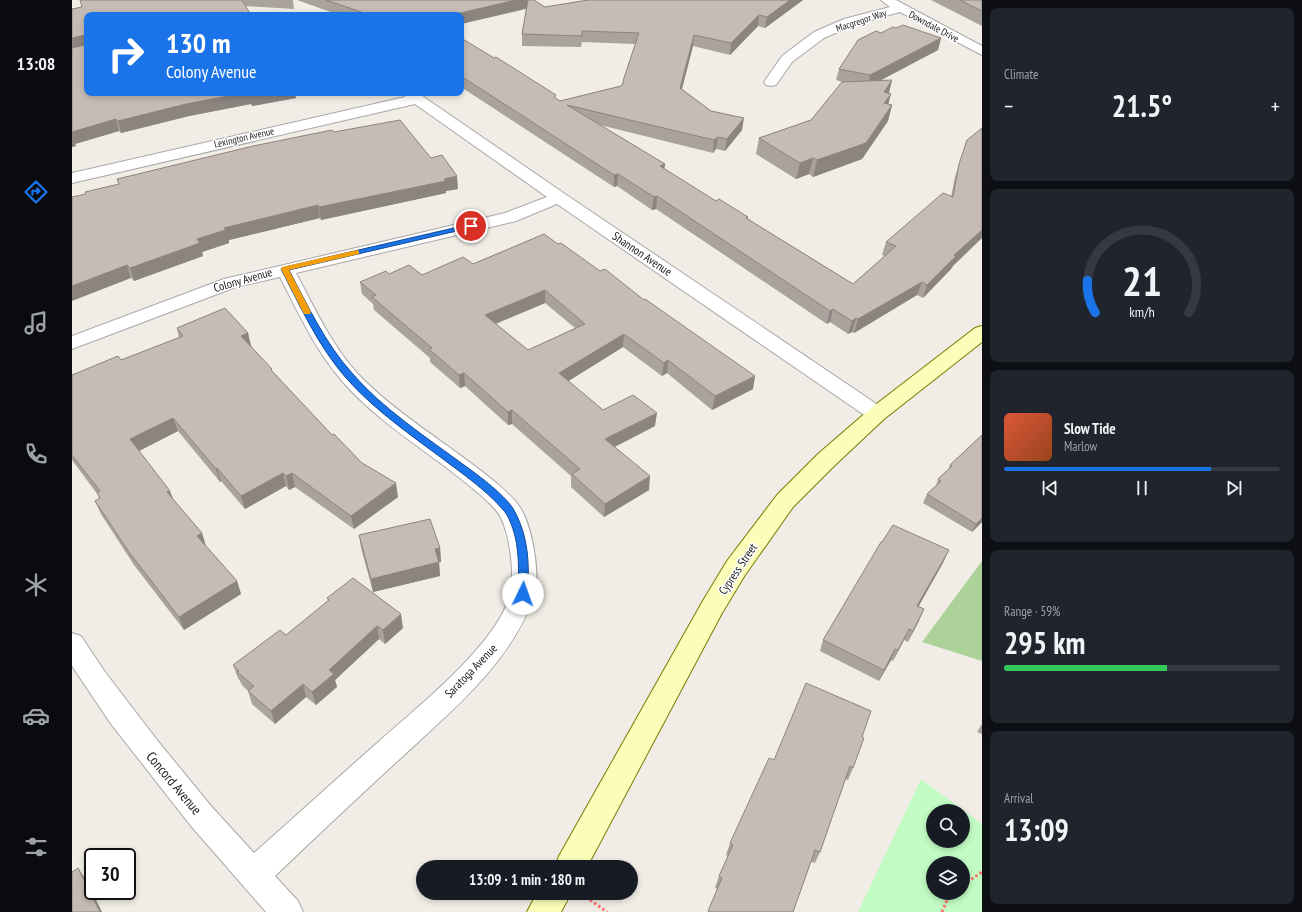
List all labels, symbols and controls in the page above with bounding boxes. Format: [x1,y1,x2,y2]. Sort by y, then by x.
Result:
street label: Macgregor Way [834,6,888,35]
street label: Downdale Drive [906,8,961,45]
text: 130 m [166,24,230,61]
icon: right [100,28,152,80]
text: 13:08 [17,52,55,75]
text: Colony Avenue [166,60,257,83]
text: Climate [1004,66,1038,83]
text: 21.5° [1112,86,1172,125]
text: − [1004,92,1013,120]
text: + [1271,92,1280,120]
street label: Lexington Avenue [213,124,275,151]
icon: directions [22,178,50,206]
pin [454,209,488,243]
icon: arrive [460,215,482,237]
street label: Shannon Avenue [610,228,675,279]
text: 21 [1122,254,1162,307]
street label: Colony Avenue [212,264,274,295]
text: km/h [1129,302,1155,321]
icon: music [22,309,50,337]
text: Slow Tide [1064,419,1116,438]
text: Marlow [1064,438,1097,455]
icon: phone [22,440,50,468]
icon: previous [1039,477,1061,499]
icon: pause [1131,477,1153,499]
icon: next [1223,477,1245,499]
street label: Cypress Street [715,540,761,597]
icon: climate [22,571,50,599]
position arrow [502,573,544,615]
text: Range · 59% [1004,603,1060,620]
text: 295 km [1004,623,1085,662]
street label: Saratoga Avenue [441,641,500,701]
icon: car [22,702,50,730]
street label: Concord Avenue [142,748,206,818]
text: Arrival [1004,790,1033,807]
map controls [926,804,970,900]
button: search [926,804,970,848]
text: 13:09 [1004,810,1069,849]
icon: filters [22,833,50,861]
speed limit sign: 30 [84,848,136,900]
button: layers [926,856,970,900]
text: 13:09 · 1 min · 180 m [469,870,585,889]

